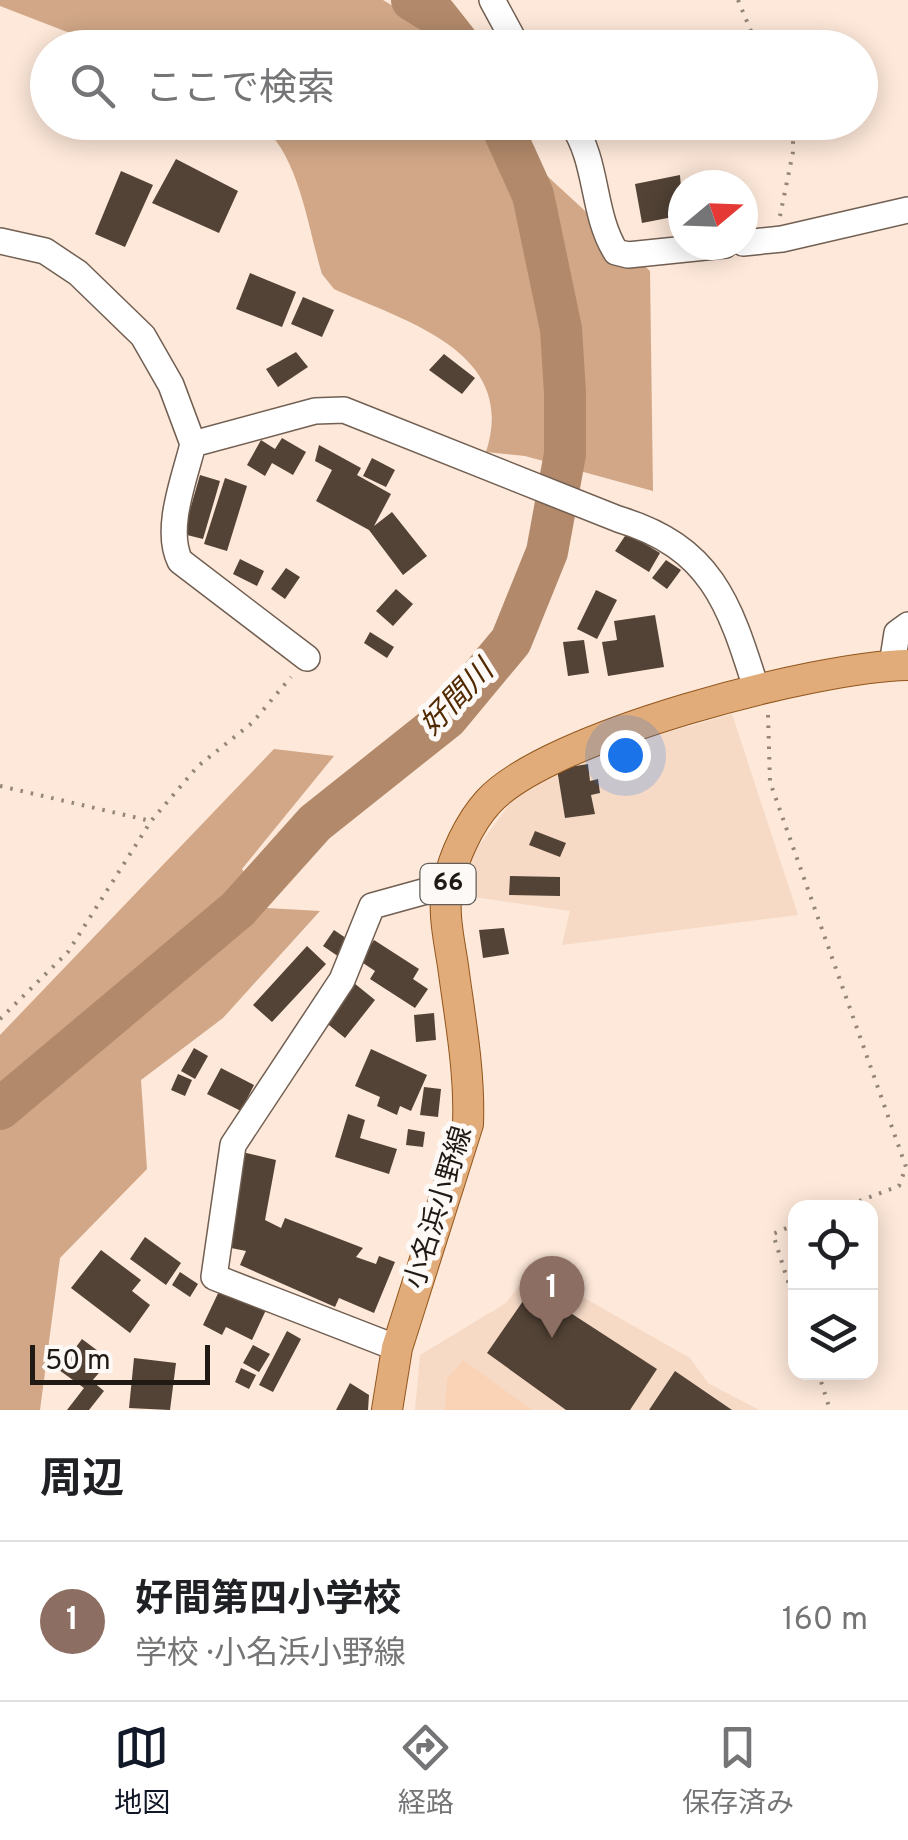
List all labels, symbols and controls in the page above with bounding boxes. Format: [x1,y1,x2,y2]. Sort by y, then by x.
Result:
search box [30,30,878,140]
icon: search [65,58,120,113]
text: ここで検索 [145,66,335,115]
north arrow [668,170,758,260]
water label: 好間川 [413,652,505,744]
your location [600,730,651,781]
road number: 66 [420,864,476,904]
street label: 小名浜小野線 [398,1122,482,1294]
map controls [788,1200,878,1380]
button: locate [788,1200,878,1290]
pin: 1 [520,1256,584,1338]
button: layers [788,1290,878,1380]
scale bar [30,1340,210,1384]
text: 50 m [45,1344,111,1380]
text: 周辺 [40,1455,124,1508]
text: 好間第四小学校 [135,1577,401,1626]
text: 1 [66,1601,79,1641]
text: 160 m [782,1601,868,1641]
text: 学校 · 小名浜小野線 [135,1635,406,1675]
tab: 地図 [114,1720,170,1823]
tab: 経路 [398,1720,454,1823]
tab: 保存済み [682,1720,794,1823]

